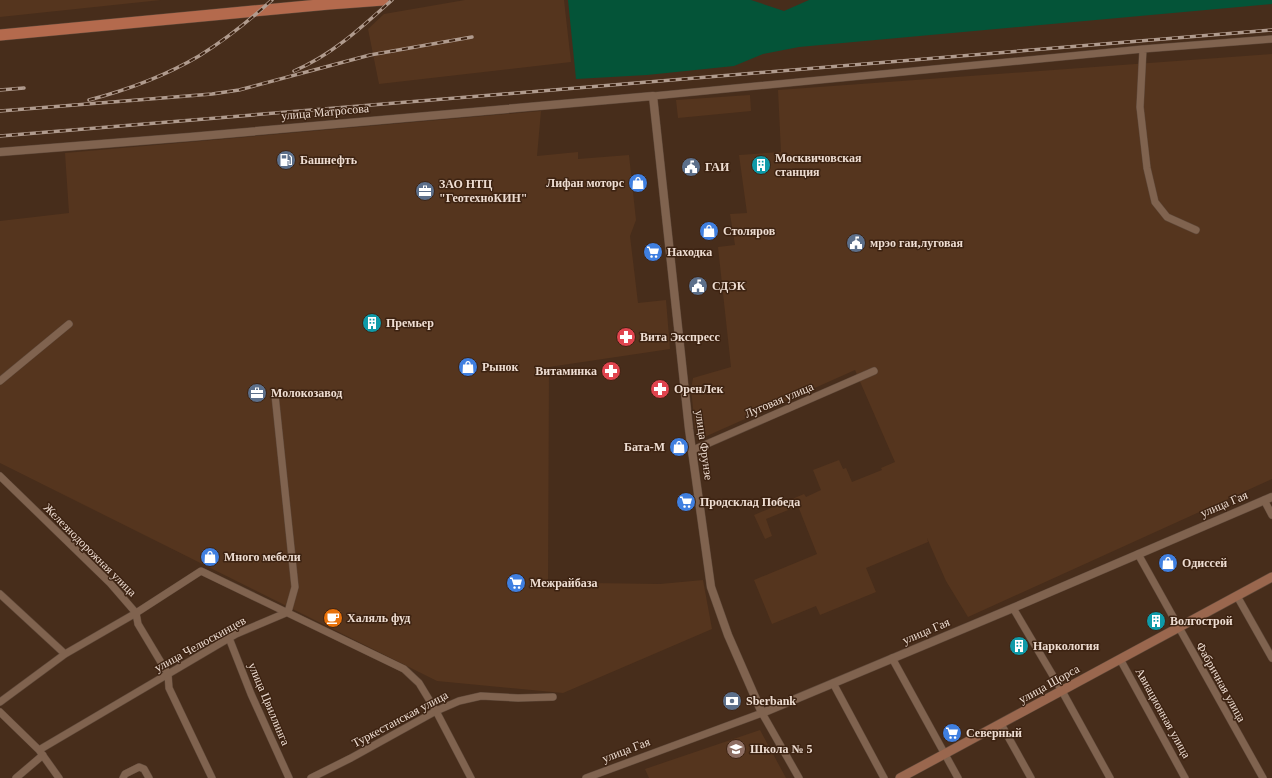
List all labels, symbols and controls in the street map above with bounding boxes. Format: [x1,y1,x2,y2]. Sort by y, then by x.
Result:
street label: улица Матросова [280,101,370,123]
fuel station icon: Башнефть [275,149,297,171]
place label: Москвичовская станция [775,151,862,179]
place label: Башнефть [300,153,358,167]
building icon: Москвичовская станция [750,154,772,176]
public building icon: ГАИ [680,156,702,178]
place label: ГАИ [705,160,730,174]
shop icon: Лифан моторс [627,172,649,194]
place label: Лифан моторс [546,176,625,190]
place label: ЗАО НТЦ "ГеотехноКИН" [439,177,527,205]
office icon: ЗАО НТЦ "ГеотехноКИН" [414,180,436,202]
shop icon: Столяров [698,220,720,242]
place label: Столяров [723,224,776,238]
public building icon: мрэо гаи,луговая [845,232,867,254]
place label: мрэо гаи,луговая [870,236,963,250]
supermarket icon: Находка [642,241,664,263]
place label: Находка [667,245,712,259]
public building icon: СДЭК [687,275,709,297]
place label: СДЭК [712,279,746,293]
building icon: Премьер [361,312,383,334]
place label: Премьер [386,316,434,330]
pharmacy icon: Вита Экспресс [615,326,637,348]
place label: Вита Экспресс [640,330,720,344]
shop icon: Рынок [457,356,479,378]
place label: Рынок [482,360,519,374]
pharmacy icon: Витаминка [600,360,622,382]
place label: Витаминка [535,364,597,378]
pharmacy icon: ОренЛек [649,378,671,400]
street label: Луговая улица [742,379,816,421]
office icon: Молокозавод [246,382,268,404]
place label: ОренЛек [674,382,723,396]
place label: Молокозавод [271,386,342,400]
street label: улица Фрунзе [692,409,716,481]
shop icon: Бата-М [668,436,690,458]
place label: Бата-М [624,440,665,454]
street label: улица Гая [1198,488,1250,520]
supermarket icon: Продсклад Победа [675,491,697,513]
place label: Продсклад Победа [700,495,800,509]
street label: Железнодорожная улица [41,501,140,600]
shop icon: Много мебели [199,546,221,568]
place label: Много мебели [224,550,301,564]
shop icon: Одиссей [1157,552,1179,574]
place label: Одиссей [1182,556,1227,570]
supermarket icon: Межрайбаза [505,572,527,594]
place label: Межрайбаза [530,576,598,590]
cafe icon: Халяль фуд [322,607,344,629]
building icon: Волгострой [1145,610,1167,632]
place label: Халяль фуд [347,611,410,625]
street label: улица Челюскинцев [152,613,248,675]
place label: Волгострой [1170,614,1233,628]
street label: улица Гая [900,615,952,647]
building icon: Наркология [1008,635,1030,657]
place label: Наркология [1033,639,1100,653]
street label: Фабричная улица [1193,640,1249,725]
street label: улица Цвиллинга [245,661,293,748]
street label: улица Щорса [1016,661,1083,706]
street label: Авиационная улица [1132,665,1194,761]
street label: Туркестанская улица [350,687,451,750]
bank icon: Sberbank [721,690,743,712]
place label: Sberbank [746,694,796,708]
supermarket icon: Северный [941,722,963,744]
place label: Северный [966,726,1022,740]
street label: улица Гая [600,734,652,766]
school or university icon: Школа № 5 [725,738,747,760]
place label: Школа № 5 [750,742,813,756]

